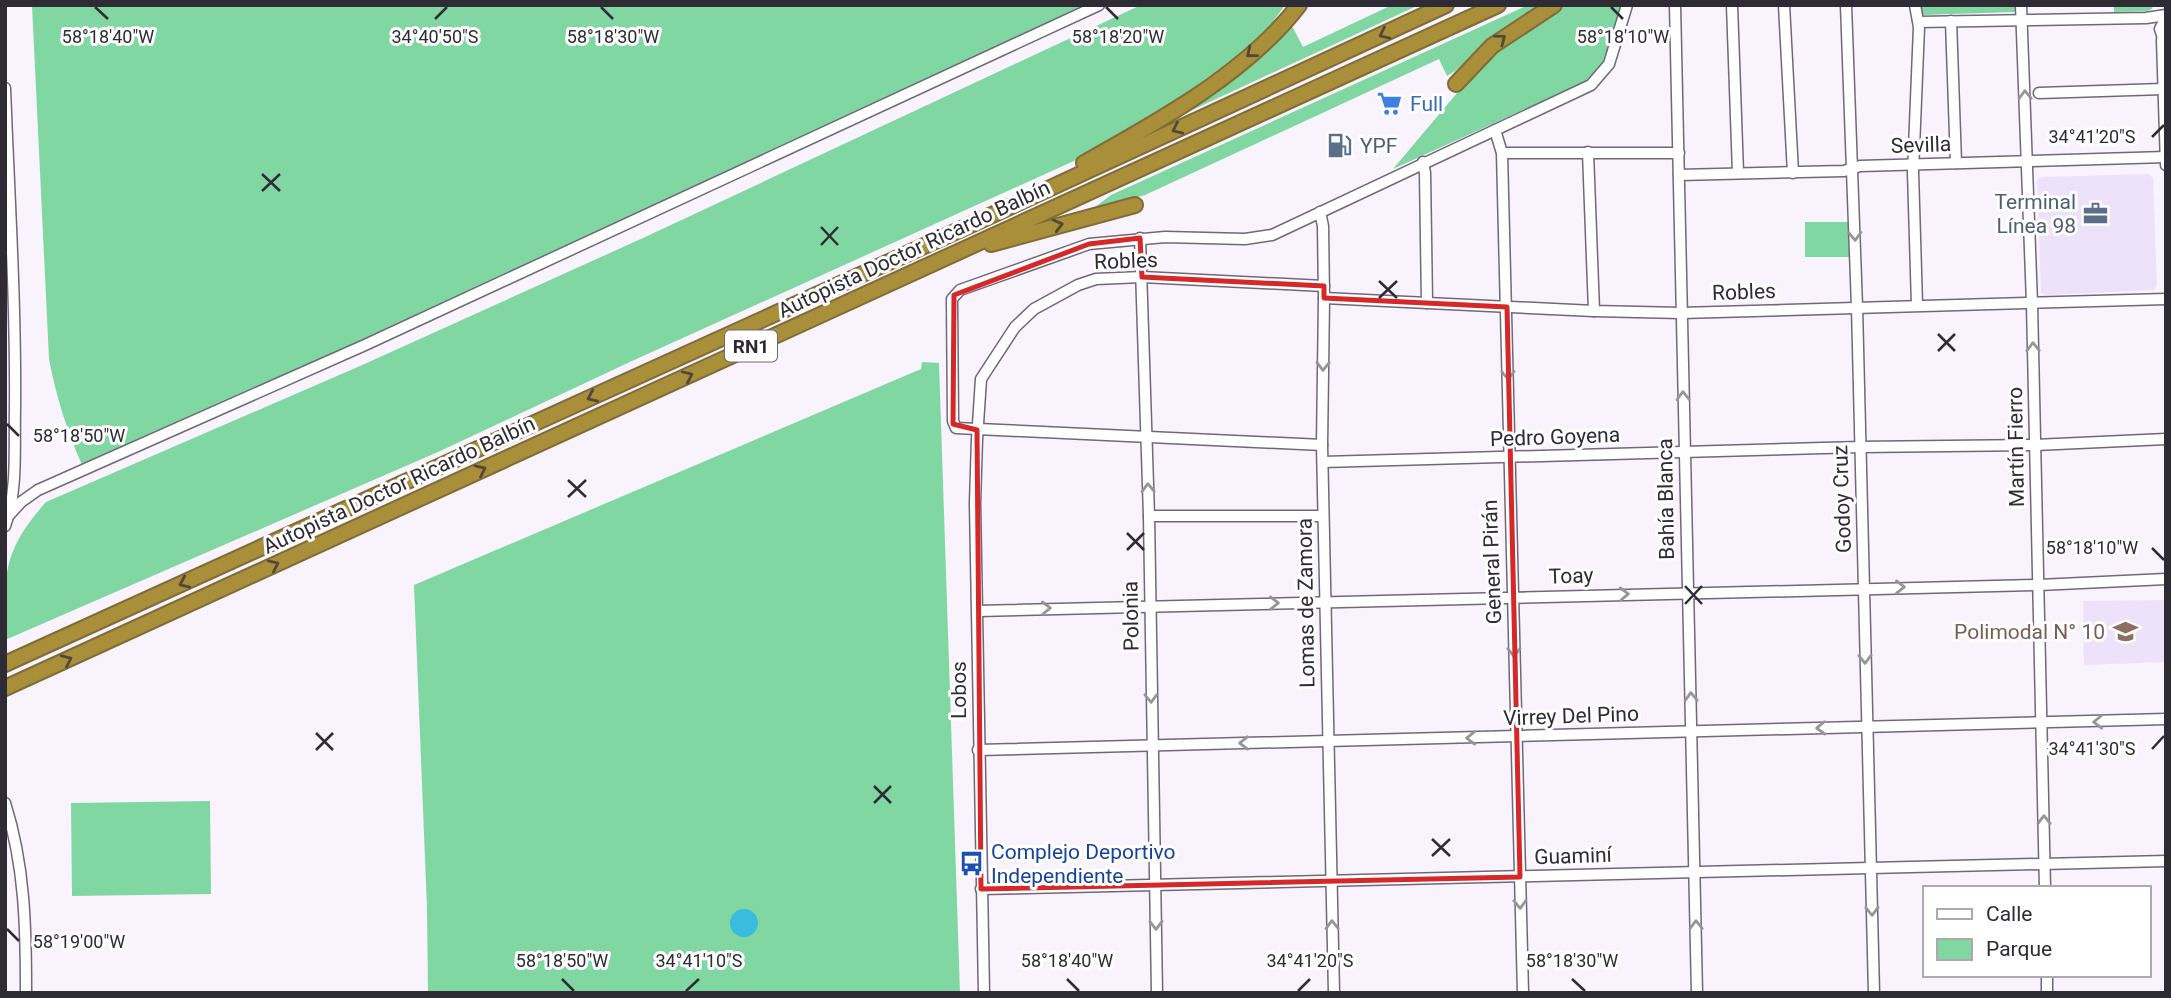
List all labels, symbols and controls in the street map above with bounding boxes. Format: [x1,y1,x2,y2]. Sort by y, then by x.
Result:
text: 58°18'40"W [62,26,154,47]
text: 34°40'50"S [391,26,479,47]
text: 58°18'30"W [567,26,659,47]
text: 58°18'20"W [1072,26,1164,47]
one-way arrow [1378,26,1391,40]
text: 58°18'10"W [1577,26,1669,47]
one-way arrow [1493,35,1506,48]
one-way arrow [1247,45,1259,58]
supermarket icon: Full [1376,90,1404,118]
one-way arrow [2017,90,2032,101]
place label: Full [1410,92,1443,116]
one-way arrow [1172,121,1184,135]
text: 34°41'20"S [2048,126,2136,147]
fuel station icon: YPF [1326,132,1354,160]
street label: Sevilla [1890,132,1952,158]
place label: YPF [1360,134,1397,158]
street label: Autopista Doctor Ricardo Balbín [774,175,1054,323]
place label: Terminal Línea 98 [1995,190,2076,238]
office icon: Terminal Línea 98 [2082,200,2110,228]
one-way arrow [1052,219,1064,233]
one-way arrow [1847,231,1862,242]
street label: Robles [1094,248,1158,274]
street label: Robles [1712,279,1776,305]
road number: RN1 [725,330,777,362]
one-way arrow [2025,341,2041,352]
one-way arrow [1315,361,1331,372]
one-way arrow [681,370,693,384]
one-way arrow [1500,370,1515,381]
street label: Martín Fierro [2003,387,2029,507]
one-way arrow [586,389,599,403]
one-way arrow [1675,390,1691,401]
street label: Autopista Doctor Ricardo Balbín [259,411,539,559]
street label: Pedro Goyena [1489,423,1621,451]
text: 58°18'50"W [33,425,125,446]
street label: Bahía Blanca [1653,438,1679,560]
street label: Godoy Cruz [1828,445,1856,553]
one-way arrow [474,464,486,478]
one-way arrow [1140,482,1155,493]
street label: General Pirán [1478,499,1506,625]
street label: Lomas de Zamora [1293,518,1319,688]
text: 58°18'10"W [2046,537,2138,558]
one-way arrow [267,559,279,573]
street label: Toay [1548,563,1594,589]
one-way arrow [179,575,191,589]
one-way arrow [1895,580,1906,595]
street label: Polonia [1118,581,1144,651]
one-way arrow [1618,586,1629,601]
one-way arrow [1268,595,1279,610]
one-way arrow [1041,601,1052,616]
school or university icon: Polimodal N° 10 [2111,618,2139,646]
place label: Polimodal N° 10 [1954,620,2105,644]
one-way arrow [1506,647,1522,658]
one-way arrow [60,654,72,668]
one-way arrow [1857,654,1873,665]
street label: Lobos [947,661,971,719]
one-way arrow [1683,691,1698,702]
one-way arrow [1143,693,1159,703]
street label: Virrey Del Pino [1503,702,1639,730]
one-way arrow [2092,714,2103,729]
one-way arrow [1815,720,1826,736]
one-way arrow [1466,730,1476,746]
one-way arrow [1238,736,1249,751]
text: 34°41'30"S [2048,738,2136,759]
one-way arrow [2036,814,2052,824]
place label: Complejo Deportivo Independiente [991,840,1176,888]
street label: Guaminí [1534,843,1613,869]
bus stop icon: Complejo Deportivo Independiente [957,850,985,878]
legend [1923,886,2150,977]
one-way arrow [1513,898,1528,909]
text: Calle [1986,902,2032,926]
one-way arrow [1864,906,1880,917]
one-way arrow [1324,919,1340,929]
one-way arrow [1688,919,1704,929]
one-way arrow [1148,920,1164,931]
text: 58°19'00"W [33,931,125,952]
text: Parque [1986,937,2052,961]
text: 58°18'50"W [516,950,608,971]
text: 34°41'10"S [655,950,743,971]
text: 58°18'40"W [1021,950,1113,971]
text: 34°41'20"S [1266,950,1354,971]
text: 58°18'30"W [1526,950,1618,971]

